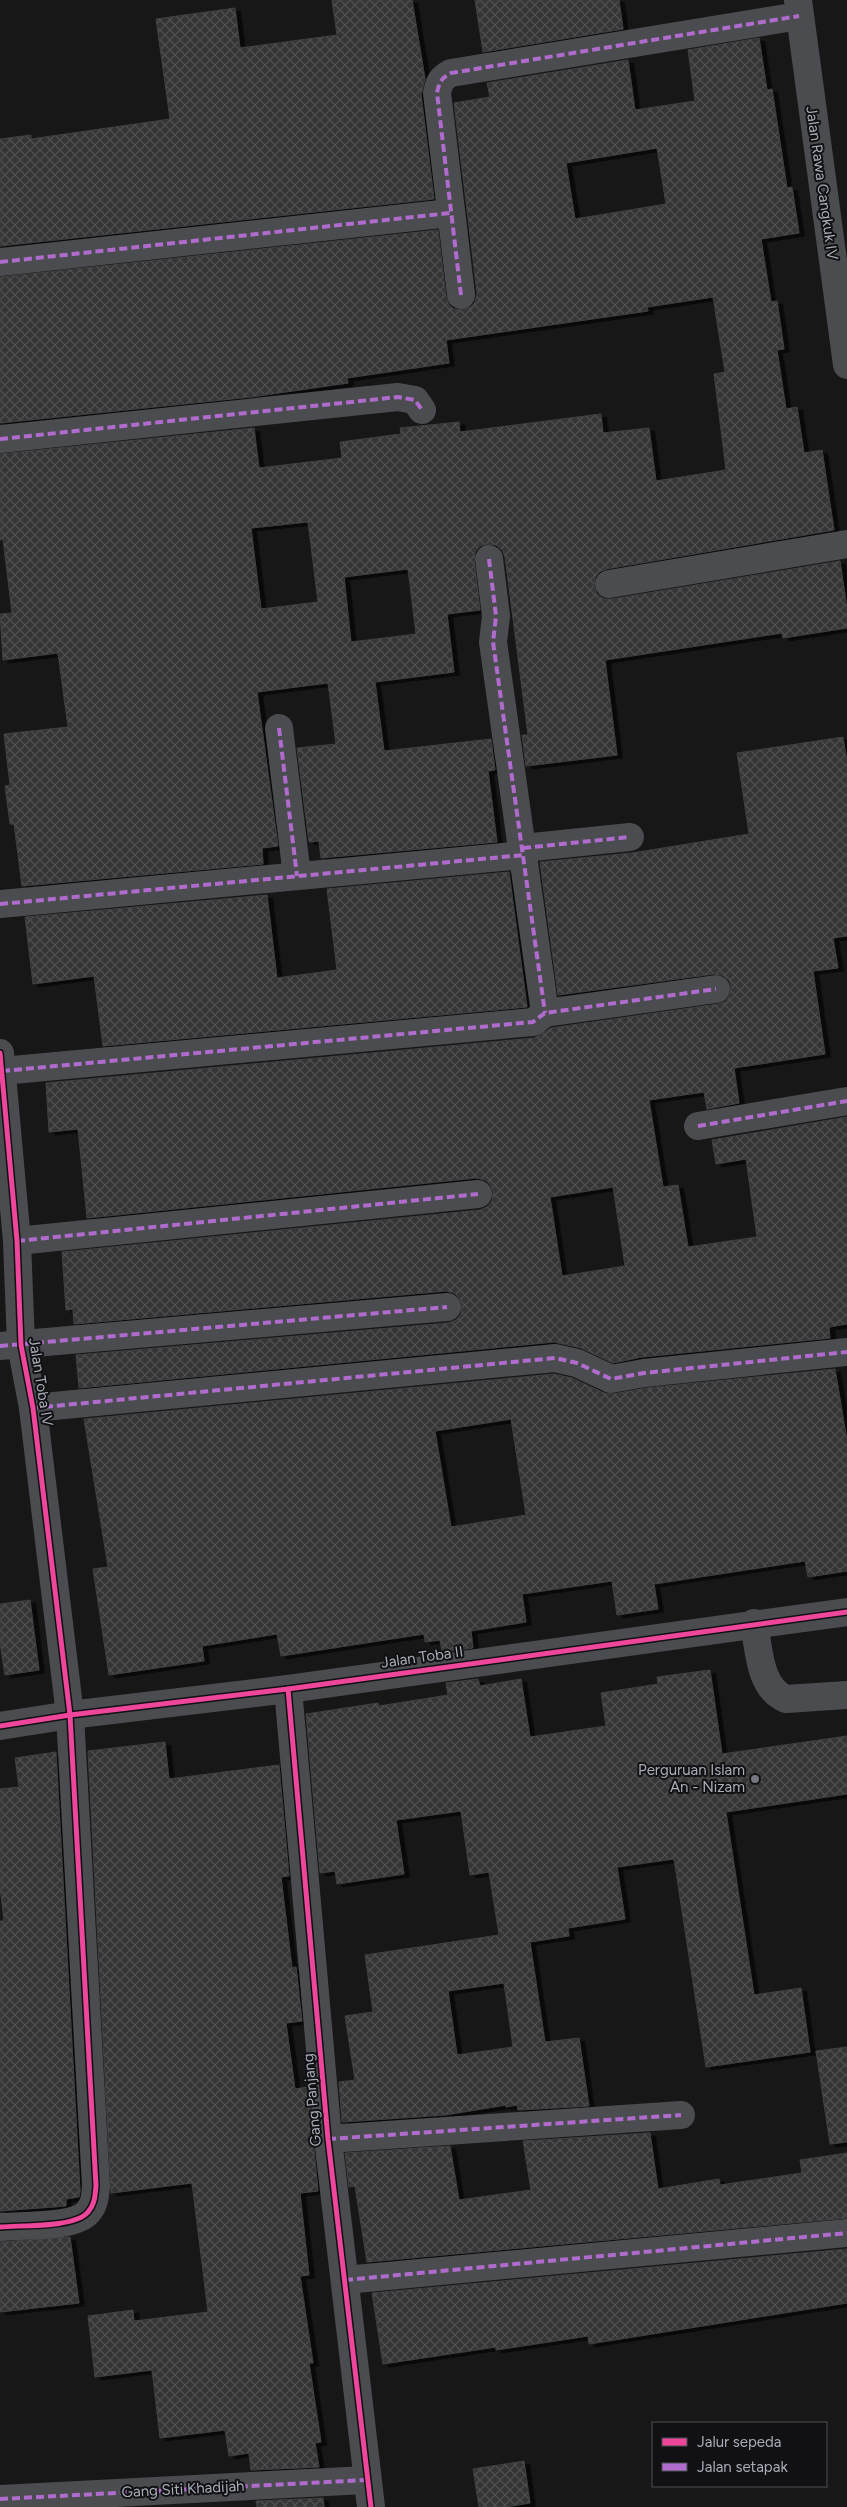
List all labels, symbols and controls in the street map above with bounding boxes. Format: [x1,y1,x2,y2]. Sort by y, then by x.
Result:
street label: Jalan Rawa Cangkuk IV [802,105,842,262]
street label: Jalan Toba IV [25,1337,57,1428]
street label: Jalan Toba II [380,1642,464,1672]
place label: Perguruan Islam An - Nizam [638,1761,745,1796]
marker: Perguruan Islam An - Nizam [749,1773,761,1785]
street label: Gang Panjang [299,2053,325,2147]
legend [652,2422,827,2487]
text: Jalur sepeda [697,2433,782,2451]
text: Jalan setapak [697,2458,788,2476]
street label: Gang Siti Khadijah [121,2477,245,2501]

